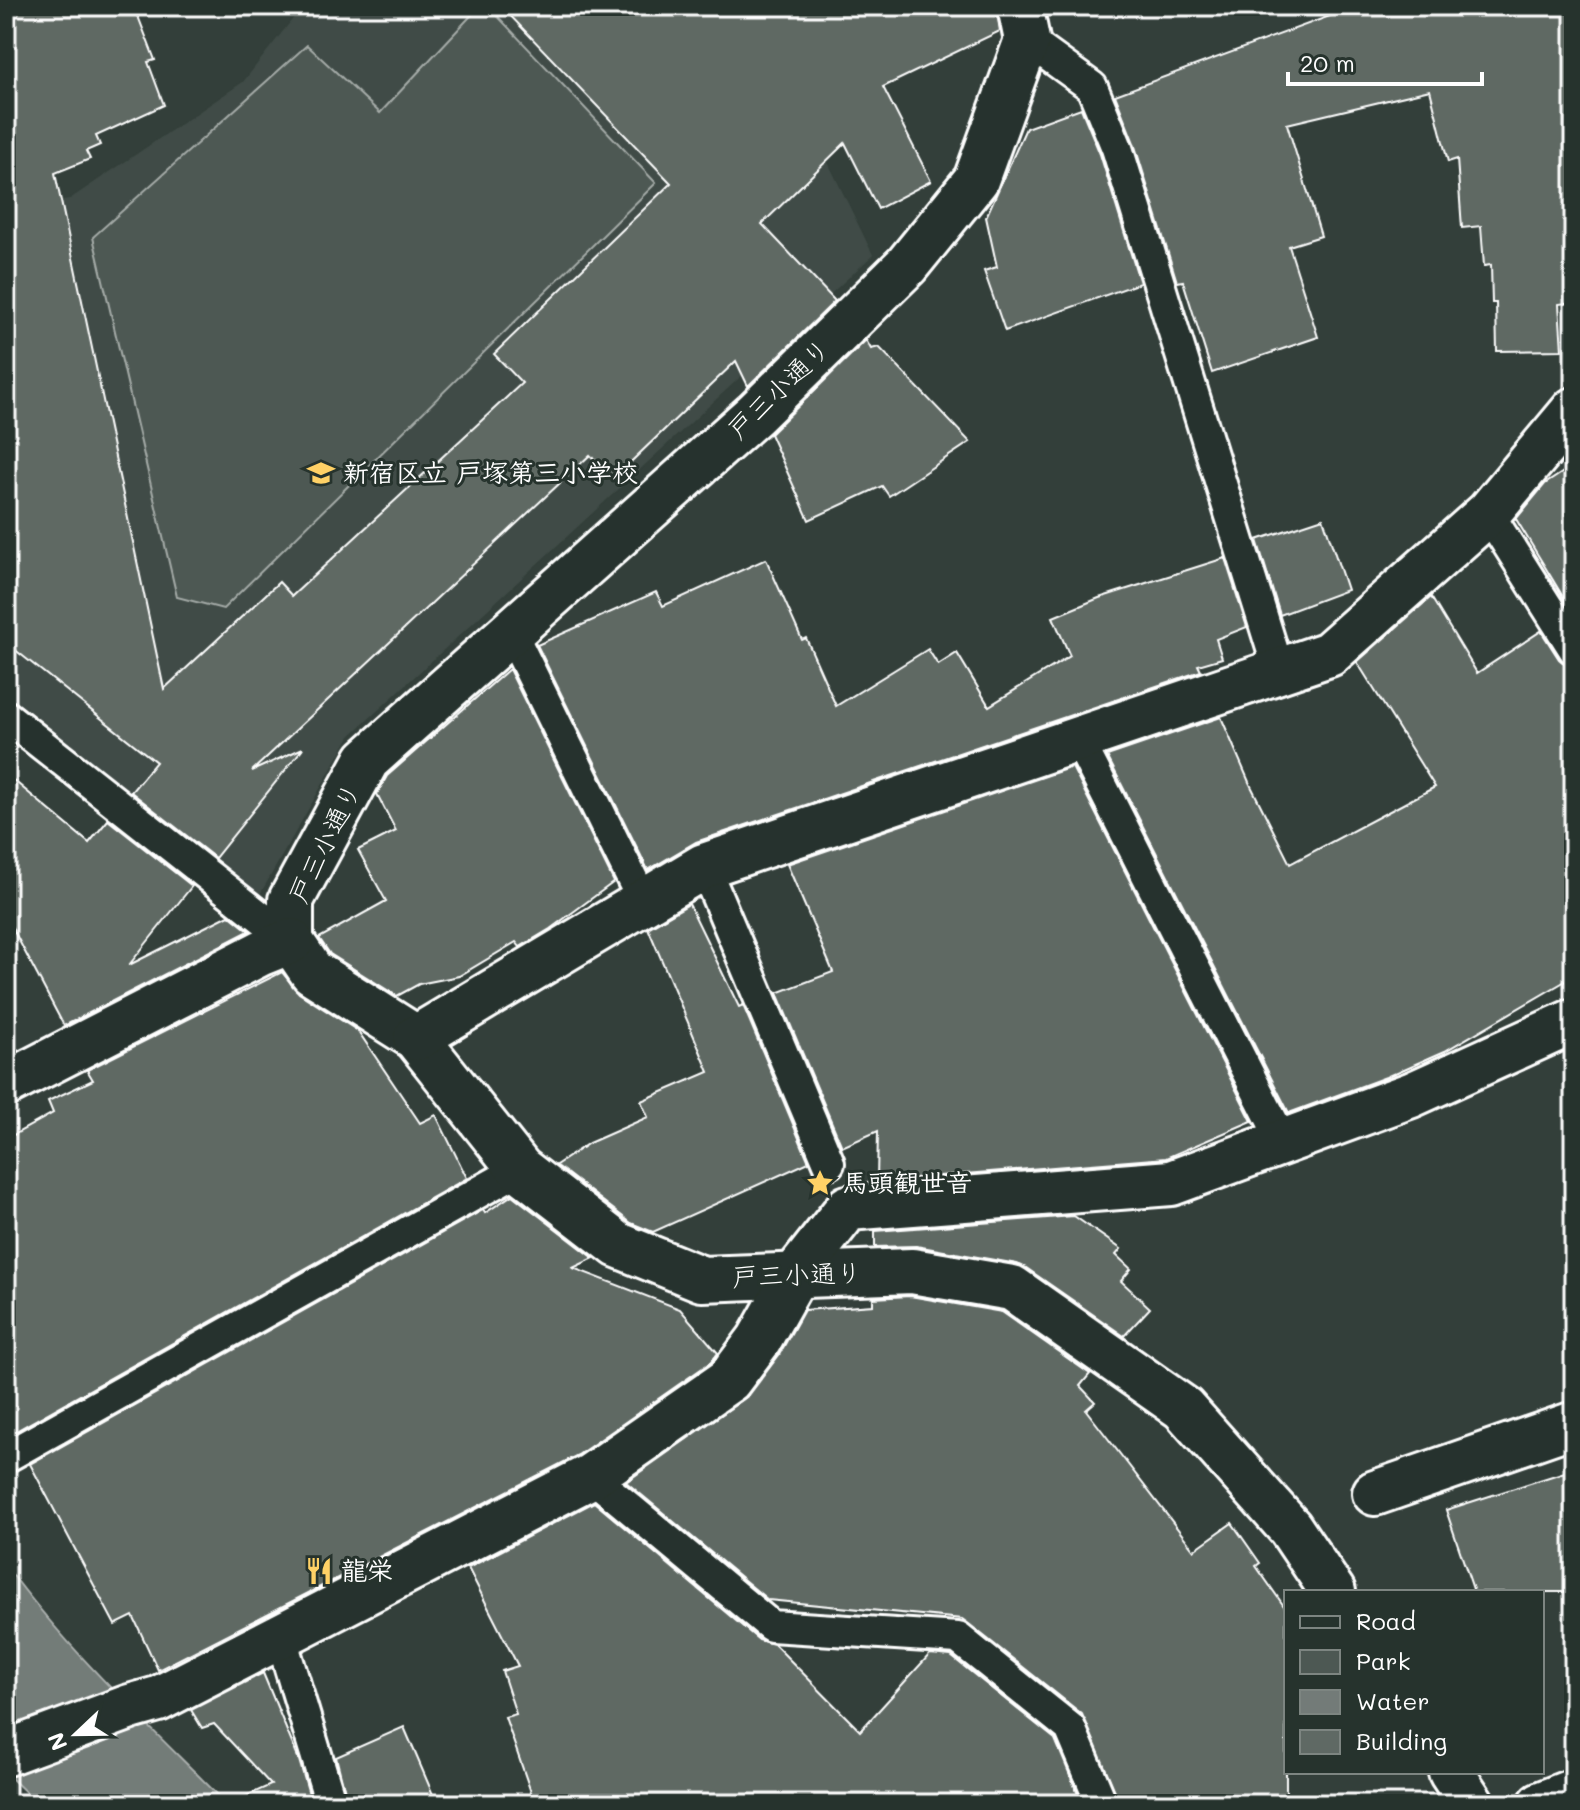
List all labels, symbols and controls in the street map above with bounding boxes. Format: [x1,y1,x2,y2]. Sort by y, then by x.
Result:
scale bar [1288,36,1482,86]
text: 20 m [1300,47,1355,78]
street label: 戸三小通り [720,331,837,446]
place label: 新宿区立 戸塚第三小学校 [343,455,638,489]
school or university icon: 新宿区立 戸塚第三小学校 [306,458,336,488]
street label: 戸三小通り [280,777,368,908]
place label: 馬頭観世音 [842,1165,972,1199]
place icon: 馬頭観世音 [805,1168,835,1198]
street label: 戸三小通り [731,1255,863,1293]
place label: 龍栄 [341,1553,393,1587]
restaurant icon: 龍栄 [304,1556,334,1586]
legend [1284,1590,1544,1774]
text: Road [1356,1605,1416,1636]
text: Park [1356,1645,1410,1676]
text: Water [1356,1685,1430,1716]
north arrow [36,1694,116,1774]
text: Building [1356,1725,1447,1756]
text: N [40,1729,74,1755]

